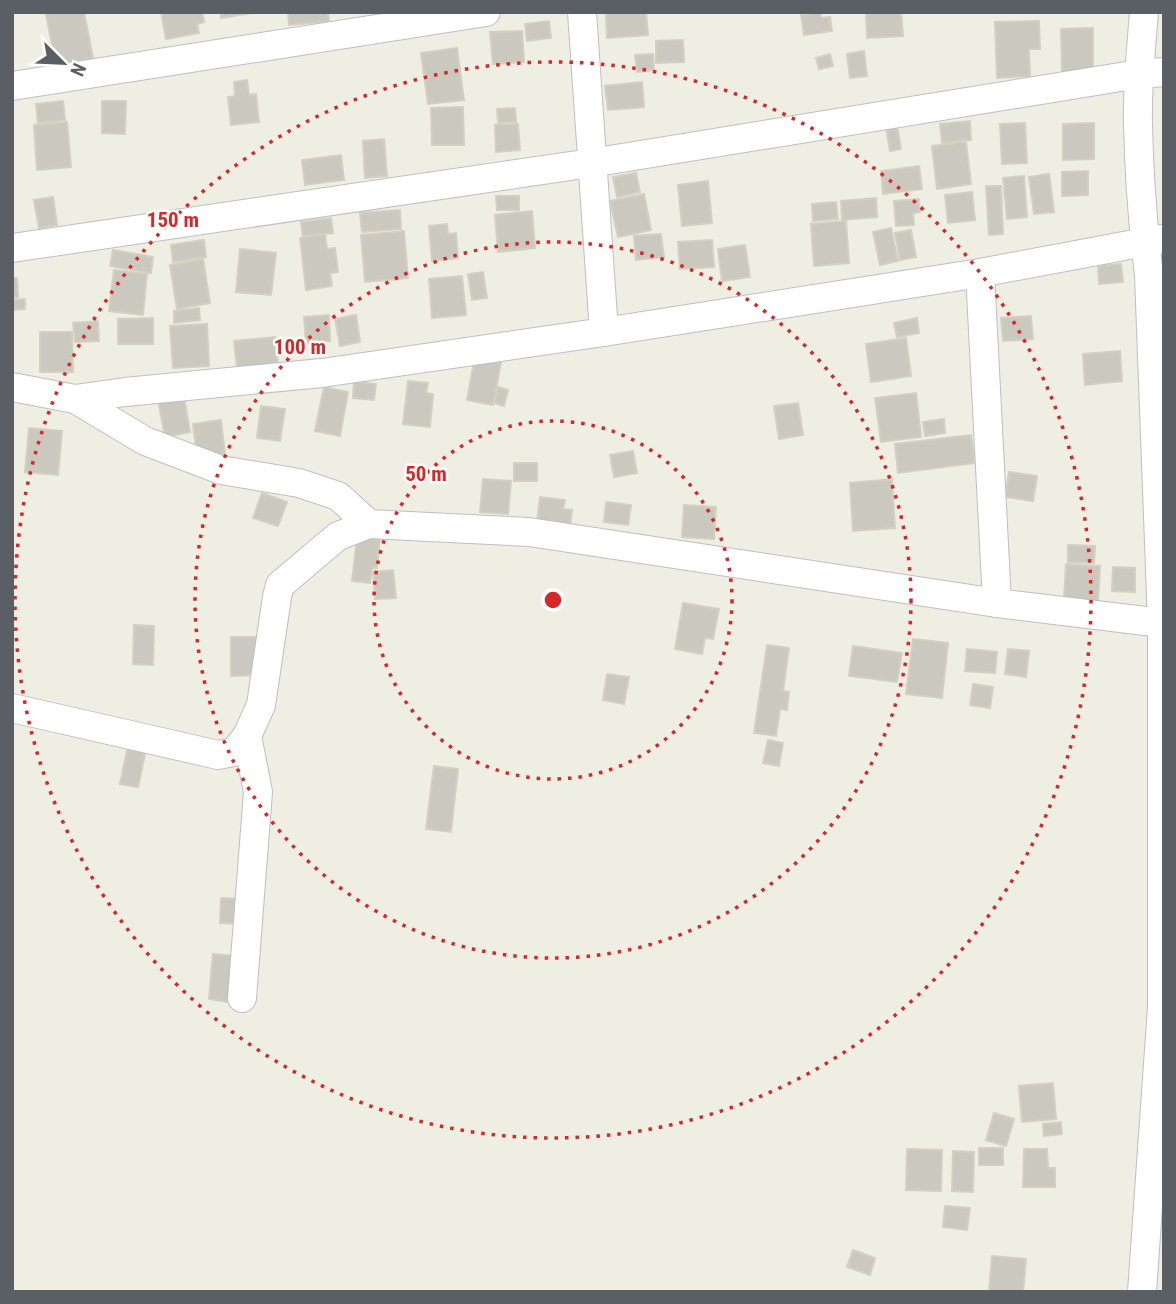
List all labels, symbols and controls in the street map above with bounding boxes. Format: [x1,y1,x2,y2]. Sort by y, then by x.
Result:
north arrow [28,28,98,98]
text: N [65,60,91,80]
text: 150 m [147,208,199,232]
text: 100 m [274,335,326,359]
text: 50 m [405,462,447,486]
centre of rings [541,588,565,612]

